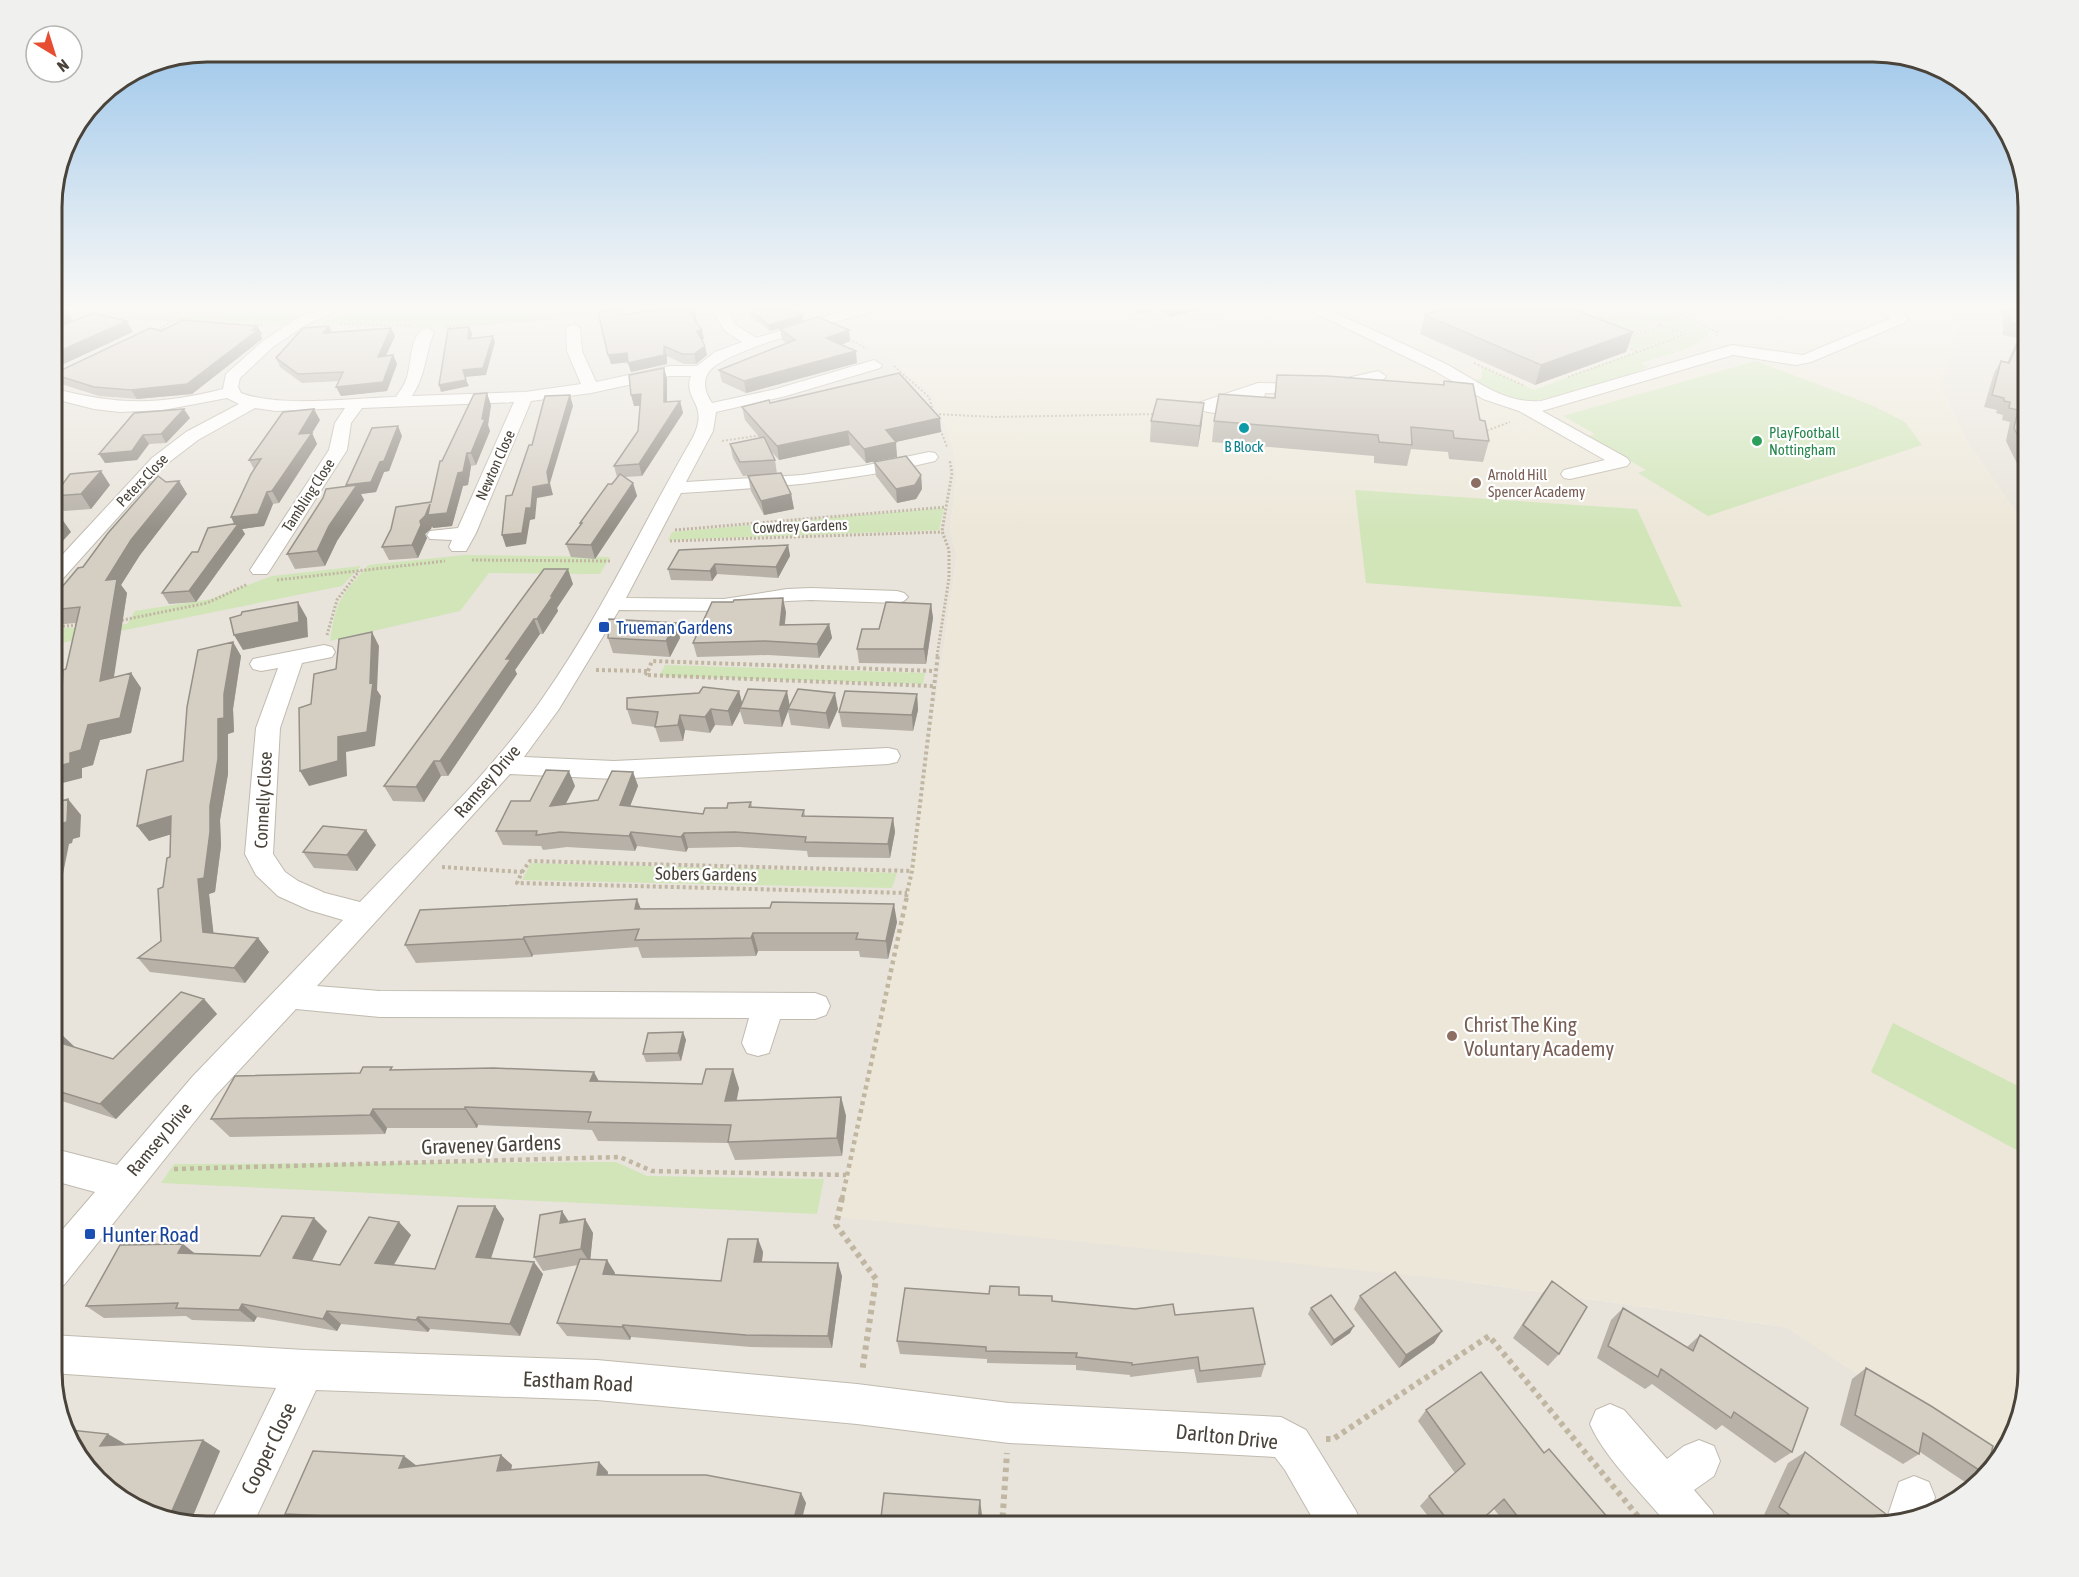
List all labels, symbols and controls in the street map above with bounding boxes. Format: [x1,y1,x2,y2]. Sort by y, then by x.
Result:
north arrow [24,24,84,84]
text: N [54,56,73,76]
marker: B Block [1237,421,1251,435]
place label: PlayFootball Nottingham [1769,424,1840,458]
street label: Newton Close [472,427,518,503]
marker: PlayFootball Nottingham [1750,434,1764,448]
place label: B Block [1224,438,1264,455]
street label: Peters Close [113,450,171,510]
street label: Tambling Close [278,455,338,535]
place label: Arnold Hill Spencer Academy [1488,466,1585,500]
marker: Arnold Hill Spencer Academy [1469,476,1483,490]
street label: Cowdrey Gardens [752,516,848,536]
place label: Trueman Gardens [616,617,733,638]
marker: Trueman Gardens [597,620,611,634]
street label: Ramsey Drive [450,740,524,822]
street label: Connelly Close [250,751,276,849]
street label: Sobers Gardens [655,863,757,885]
place label: Christ The King Voluntary Academy [1464,1012,1614,1060]
marker: Christ The King Voluntary Academy [1445,1029,1459,1043]
street label: Ramsey Drive [122,1098,196,1180]
street label: Graveney Gardens [421,1130,561,1158]
place label: Hunter Road [102,1222,199,1246]
marker: Hunter Road [83,1227,97,1241]
street label: Eastham Road [522,1366,634,1396]
street label: Cooper Close [235,1398,301,1498]
street label: Darlton Drive [1175,1419,1279,1453]

